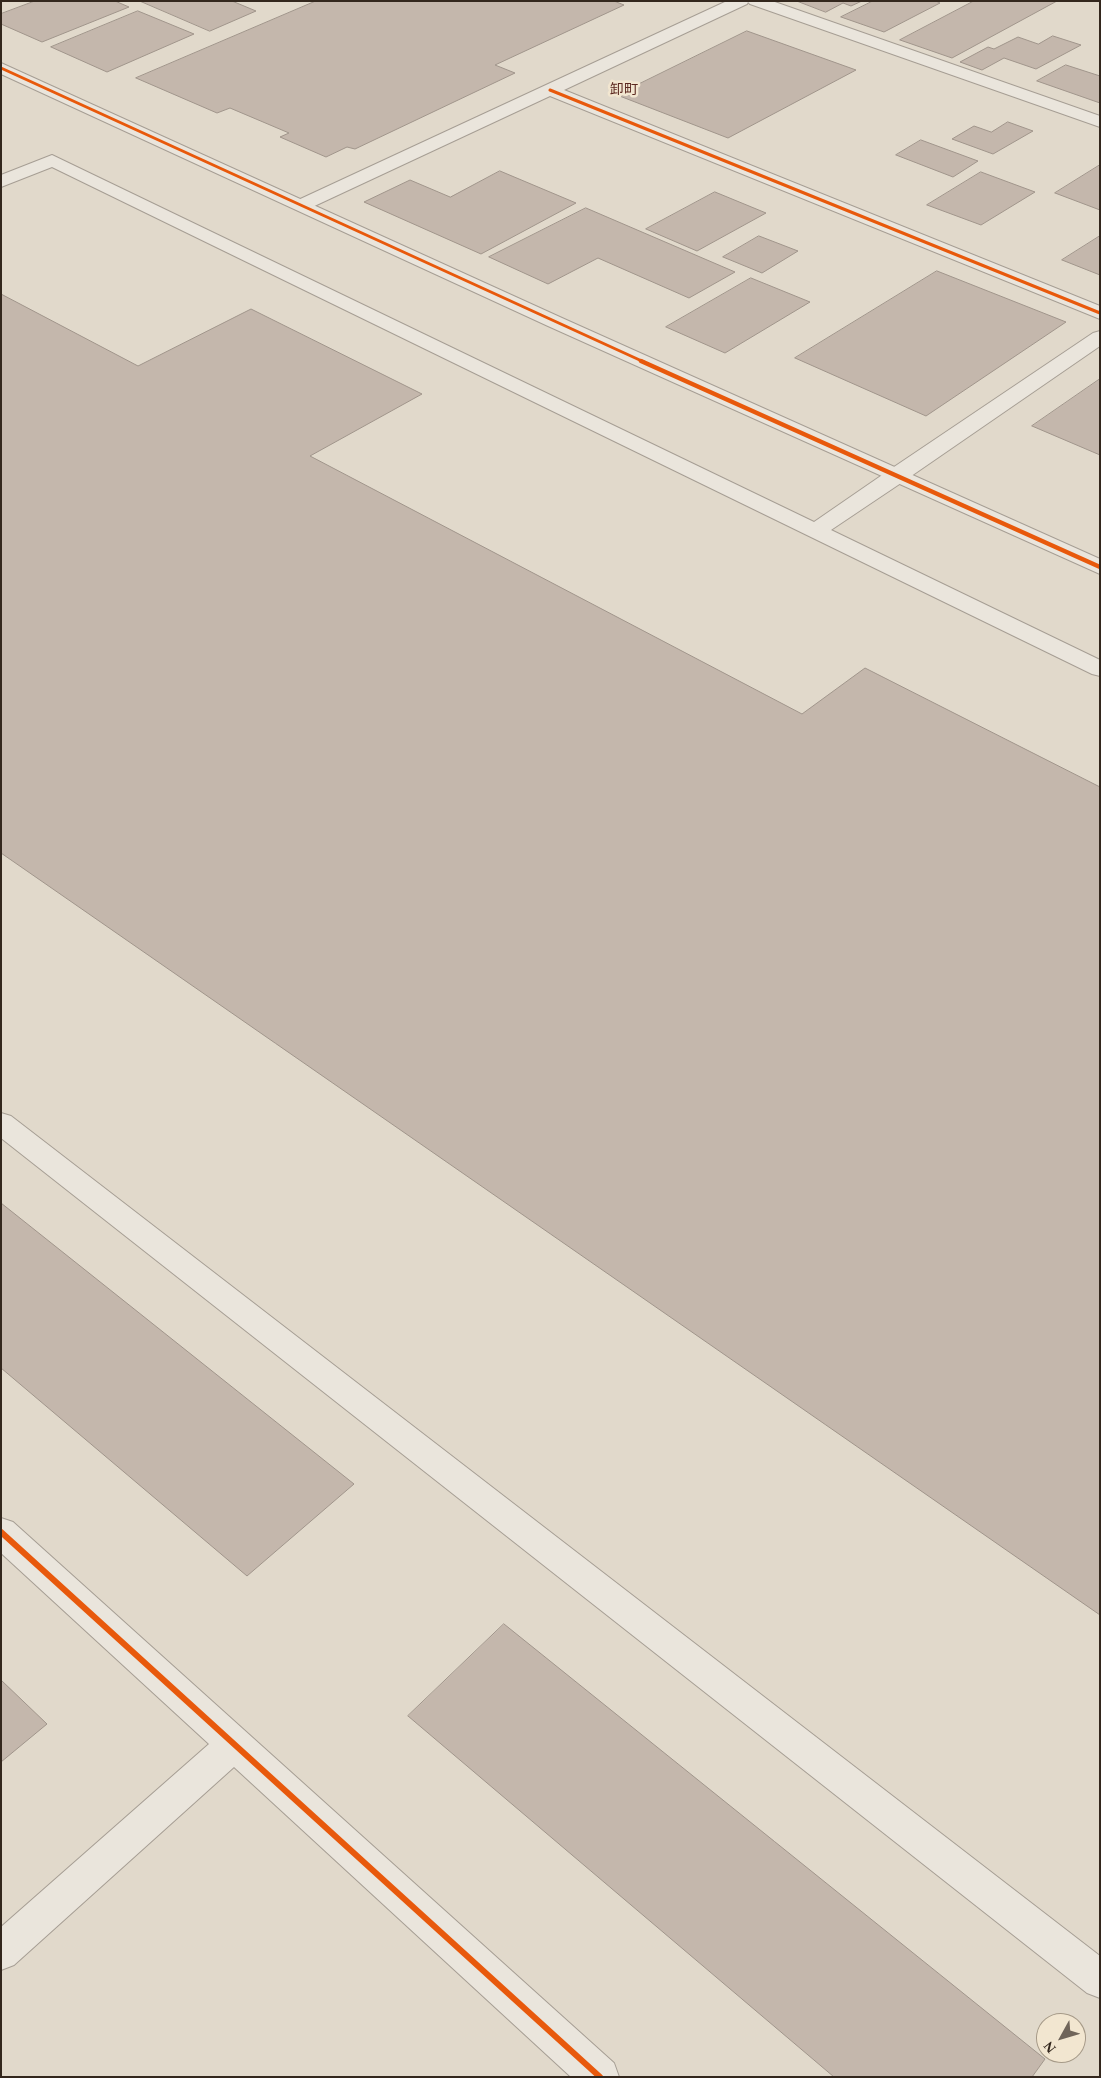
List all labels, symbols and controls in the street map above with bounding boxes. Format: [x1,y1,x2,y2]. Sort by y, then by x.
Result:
district label: 卸町 [610,81,638,97]
north arrow [1036,2013,1086,2063]
text: N [1041,2038,1059,2056]

